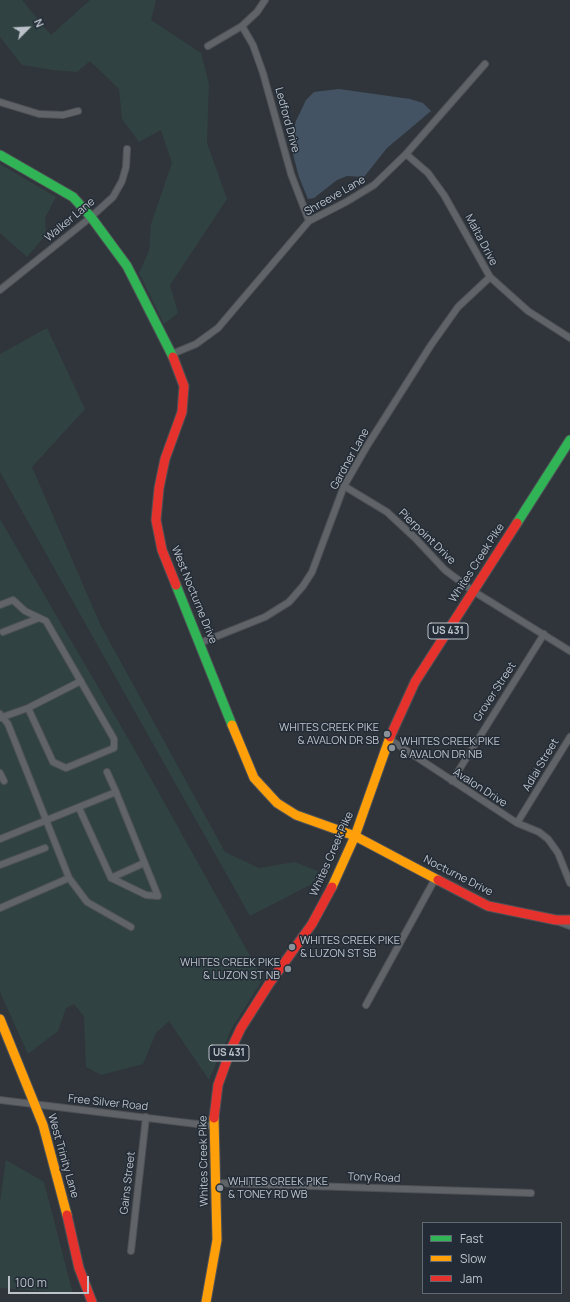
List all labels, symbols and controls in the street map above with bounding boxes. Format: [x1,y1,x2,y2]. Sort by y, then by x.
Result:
north arrow [8,8,48,48]
text: N [31,16,48,30]
street label: Ledford Drive [272,86,302,154]
street label: Shreeve Lane [302,173,368,219]
street label: Walker Lane [42,195,98,245]
street label: Malta Drive [462,212,500,268]
street label: Gardner Lane [328,426,372,492]
street label: Pierpoint Drive [396,507,458,567]
street label: Whites Creek Pike [447,521,507,605]
street label: West Nocturne Drive [168,544,220,646]
road number: US 431 [428,623,468,639]
street label: Grover Street [471,660,519,724]
place label: WHITES CREEK PIKE & AVALON DR SB [279,721,379,747]
marker: WHITES CREEK PIKE & AVALON DR SB [382,729,392,739]
place label: WHITES CREEK PIKE & AVALON DR NB [400,735,500,761]
street label: Adlai Street [520,736,562,794]
marker: WHITES CREEK PIKE & AVALON DR NB [387,743,397,753]
street label: Avalon Drive [451,766,509,810]
street label: Whites Creek Pike [307,810,357,898]
street label: Nocturne Drive [421,853,495,899]
place label: WHITES CREEK PIKE & LUZON ST SB [300,934,400,960]
marker: WHITES CREEK PIKE & LUZON ST SB [287,942,297,952]
place label: WHITES CREEK PIKE & LUZON ST NB [180,956,280,982]
marker: WHITES CREEK PIKE & LUZON ST NB [283,964,293,974]
road number: US 431 [209,1045,249,1061]
street label: Free Silver Road [67,1092,149,1114]
street label: West Trinity Lane [45,1112,81,1200]
street label: Whites Creek Pike [197,1115,211,1207]
street label: Gains Street [118,1151,138,1215]
street label: Tony Road [347,1170,401,1186]
place label: WHITES CREEK PIKE & TONEY RD WB [228,1175,328,1201]
marker: WHITES CREEK PIKE & TONEY RD WB [215,1183,225,1193]
legend [422,1222,562,1294]
text: Fast [460,1230,484,1247]
text: Slow [460,1250,486,1267]
scale bar [10,1268,91,1294]
text: Jam [460,1270,482,1287]
text: 100 m [15,1274,47,1291]

